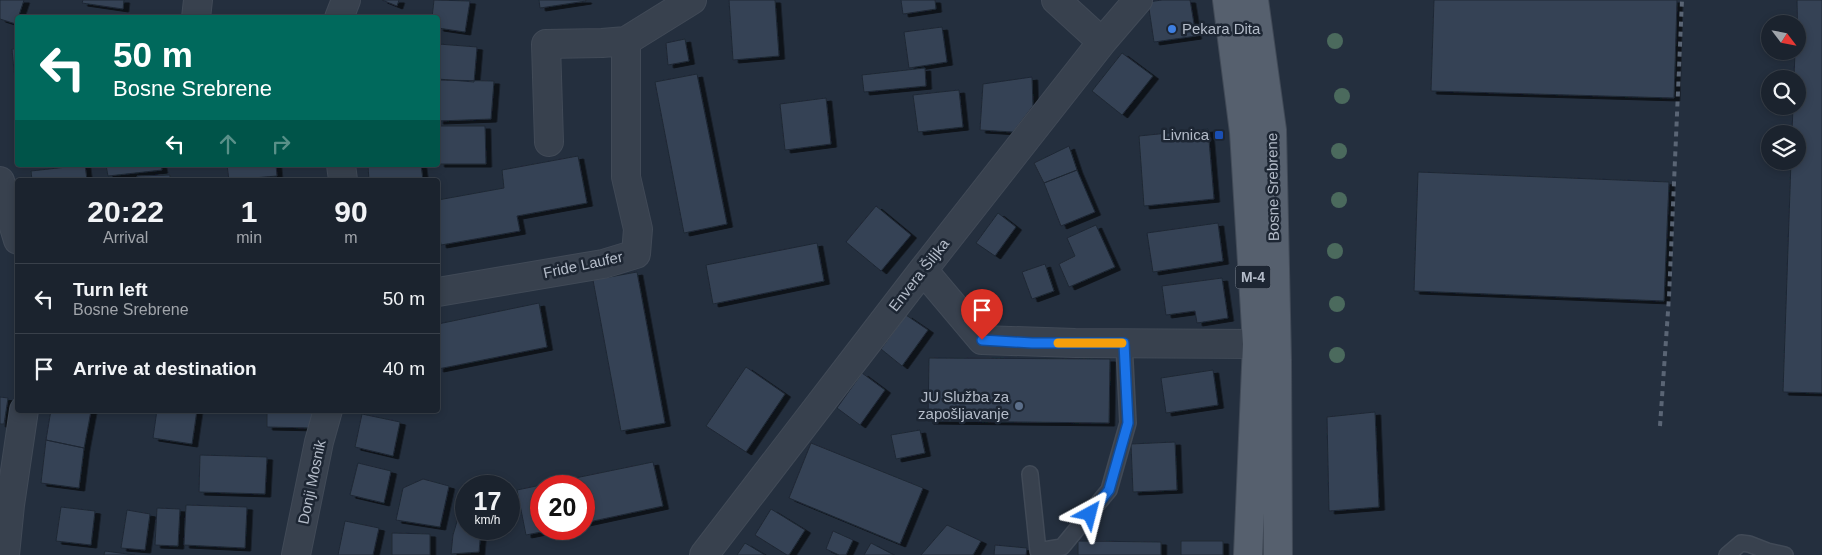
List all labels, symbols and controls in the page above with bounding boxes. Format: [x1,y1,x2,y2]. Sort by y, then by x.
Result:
north arrow [1761,15,1806,60]
map controls [1761,15,1806,170]
place label: Pekara Dita [1182,20,1261,37]
marker: Pekara Dita [1166,23,1178,35]
icon: left [30,35,95,100]
text: 50 m [113,35,193,74]
button: search [1761,70,1806,115]
text: Bosne Srebrene [113,76,272,101]
button: layers [1761,125,1806,170]
place label: Livnica [1162,126,1210,143]
marker: Livnica [1213,129,1225,141]
icon: left [161,130,189,158]
icon: ahead [214,130,242,158]
icon: right [267,130,295,158]
street label: Bosne Srebrene [1263,133,1282,241]
text: 20:22 [87,195,164,228]
text: 1 [241,195,258,228]
text: 90 [334,195,368,228]
text: Arrival [103,229,148,246]
text: min [236,229,262,246]
text: m [344,229,358,246]
street label: Envera Šiljka [885,234,953,314]
street label: Fride Laufer [542,248,624,281]
road number: M-4 [1236,266,1270,288]
text: Turn left [73,279,148,300]
icon: left [30,285,58,313]
text: 50 m [383,288,425,309]
pin [961,289,1003,340]
icon: arrive [968,296,996,324]
text: Bosne Srebrene [73,301,189,318]
icon: arrive [30,355,58,383]
text: Arrive at destination [73,358,257,379]
text: 40 m [383,358,425,379]
place label: JU Služba za zapošljavanje [918,388,1010,422]
marker: JU Služba za zapošljavanje [1013,400,1025,412]
street label: Donji Mosnik [294,438,329,526]
speed limit sign: 20 [530,475,595,540]
text: 17 [474,487,501,515]
position arrow [1063,487,1115,539]
text: km/h [474,513,501,527]

